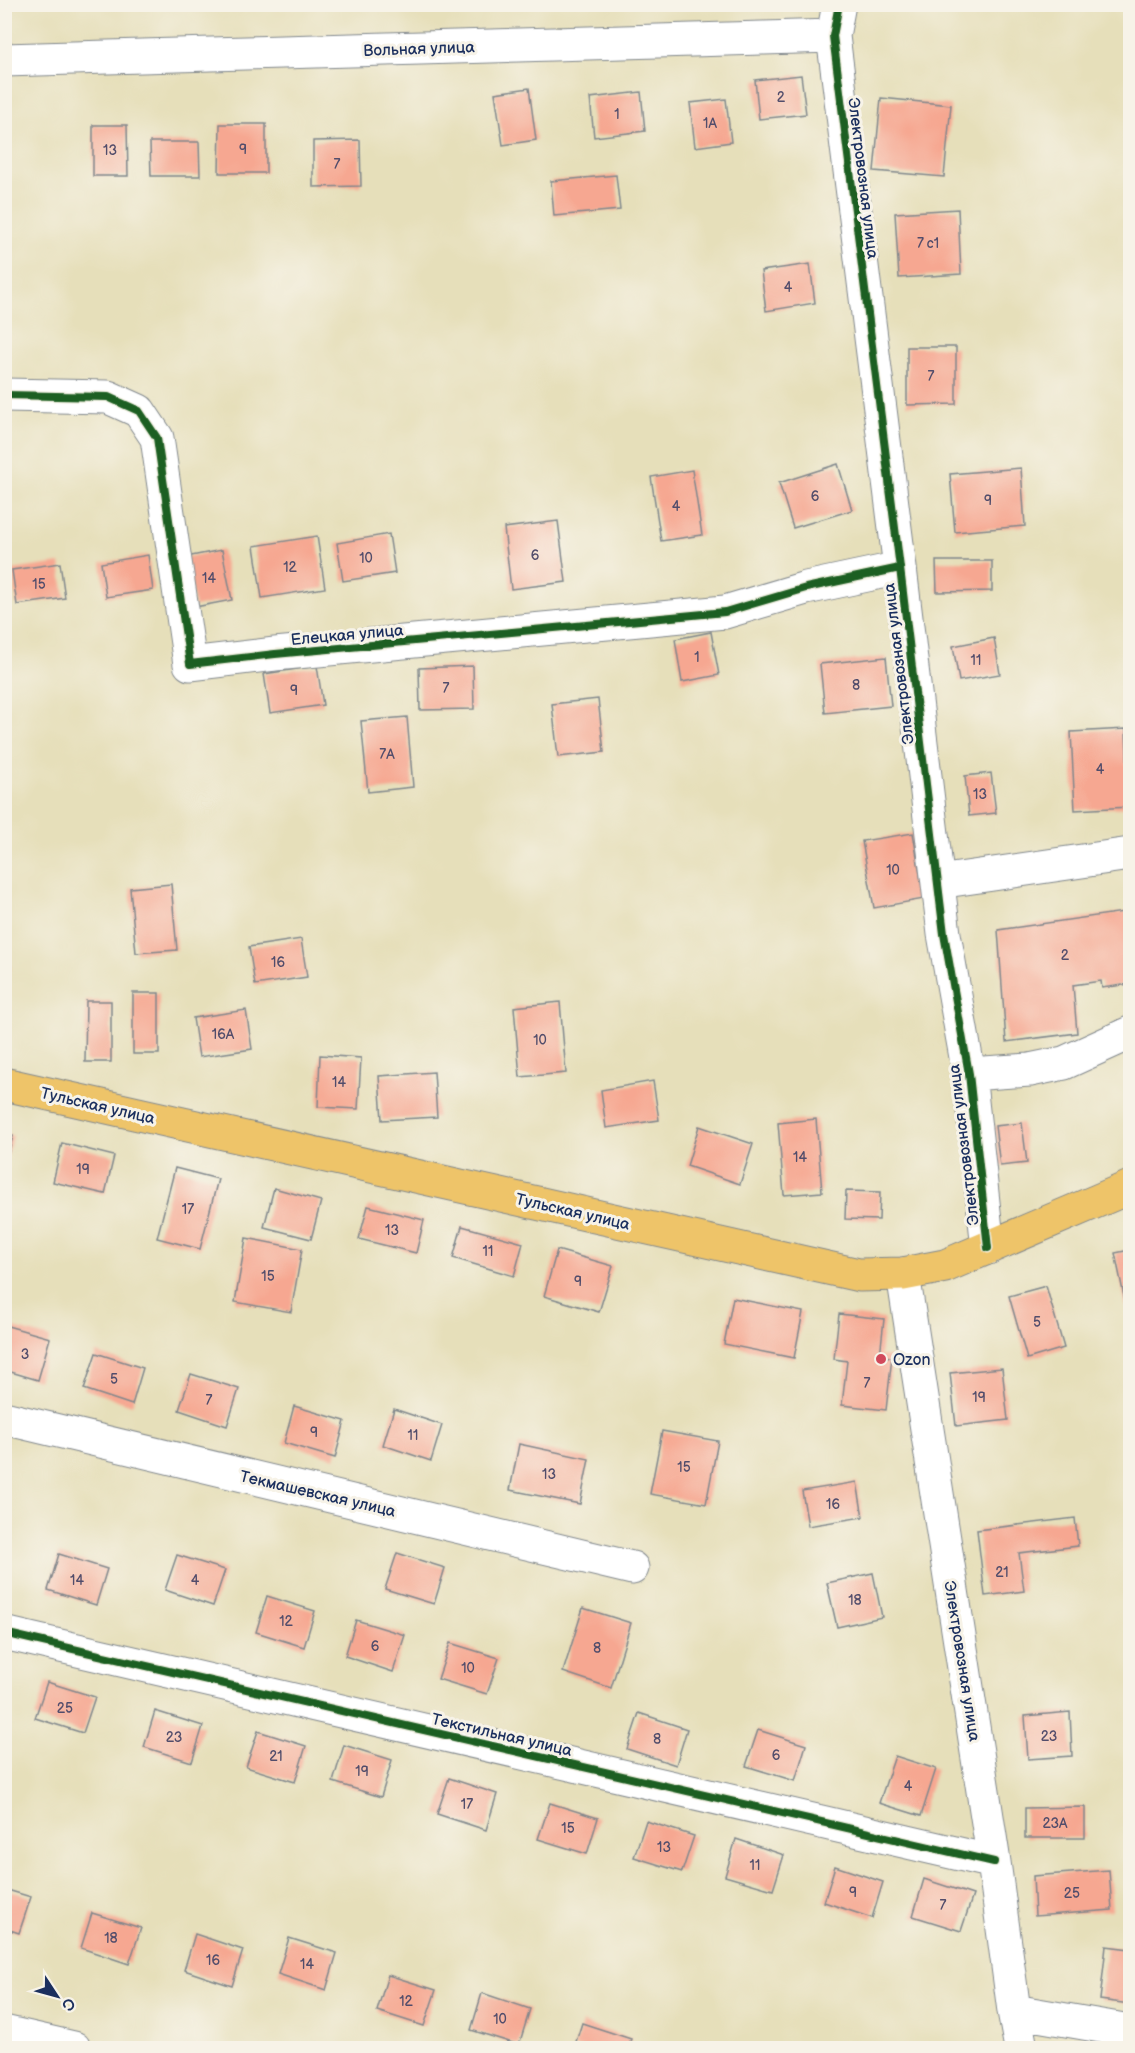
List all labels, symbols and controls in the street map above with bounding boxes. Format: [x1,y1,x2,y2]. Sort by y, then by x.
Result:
street label: Вольная улица [363,38,476,61]
house number: 2 [777,89,786,106]
street label: Электровозная улица [843,96,882,260]
house number: 1 [614,106,620,123]
house number: 1А [703,115,717,132]
house number: 9 [239,141,247,158]
house number: 13 [103,142,117,159]
house number: 7 [334,156,341,173]
house number: 7 с1 [917,235,939,252]
house number: 4 [784,279,793,296]
house number: 7 [928,368,935,385]
house number: 6 [811,488,820,505]
house number: 9 [984,492,992,509]
house number: 4 [672,498,681,515]
house number: 6 [531,547,540,564]
house number: 10 [359,550,373,567]
house number: 12 [283,559,298,576]
house number: 14 [202,570,216,587]
house number: 15 [32,576,46,593]
street label: Электровозная улица [880,582,919,746]
street label: Елецкая улица [290,621,405,650]
house number: 1 [694,649,700,666]
house number: 11 [971,652,981,669]
house number: 8 [852,677,860,694]
house number: 7 [443,680,450,697]
house number: 9 [290,682,298,699]
house number: 7А [379,746,395,763]
house number: 4 [1096,761,1105,778]
house number: 13 [973,786,987,803]
house number: 10 [886,862,900,879]
house number: 2 [1061,947,1070,964]
house number: 16 [271,954,285,971]
house number: 16А [212,1026,235,1043]
house number: 10 [533,1032,547,1049]
street label: Электровозная улица [945,1063,984,1227]
house number: 14 [332,1074,346,1091]
street label: Тульская улица [39,1084,157,1129]
house number: 14 [793,1149,807,1166]
house number: 19 [76,1161,90,1178]
street label: Тульская улица [514,1190,632,1235]
house number: 17 [182,1201,194,1218]
house number: 13 [385,1222,399,1239]
house number: 11 [483,1243,493,1260]
house number: 15 [261,1268,275,1285]
house number: 9 [574,1273,582,1290]
house number: 5 [1033,1314,1041,1331]
house number: 3 [21,1346,29,1363]
place label: Ozon [893,1351,931,1370]
marker: Ozon [874,1352,888,1366]
house number: 5 [110,1371,118,1388]
house number: 7 [864,1375,871,1392]
house number: 19 [972,1389,986,1406]
house number: 7 [206,1392,213,1409]
house number: 9 [310,1424,318,1441]
house number: 11 [408,1427,418,1444]
house number: 15 [677,1459,691,1476]
house number: 13 [542,1466,556,1483]
street label: Текмашевская улица [238,1467,398,1522]
house number: 16 [826,1496,840,1513]
house number: 21 [995,1564,1009,1581]
house number: 14 [70,1572,84,1589]
house number: 4 [191,1572,200,1589]
street label: Электровозная улица [939,1580,984,1743]
house number: 18 [848,1592,862,1609]
house number: 12 [279,1613,294,1630]
house number: 6 [371,1638,380,1655]
house number: 8 [593,1640,601,1657]
house number: 10 [461,1660,475,1677]
house number: 25 [57,1700,73,1717]
street label: Текстильная улица [430,1710,574,1761]
house number: 23 [1041,1728,1057,1745]
house number: 23 [166,1729,182,1746]
house number: 8 [653,1731,661,1748]
house number: 6 [772,1747,781,1764]
house number: 21 [269,1748,283,1765]
house number: 19 [355,1763,369,1780]
house number: 4 [904,1778,913,1795]
house number: 17 [461,1796,473,1813]
house number: 23А [1042,1815,1068,1832]
house number: 15 [561,1820,575,1837]
house number: 13 [657,1839,671,1856]
house number: 11 [750,1857,760,1874]
house number: 9 [849,1884,857,1901]
house number: 25 [1064,1885,1080,1902]
house number: 7 [940,1897,947,1914]
house number: 18 [104,1930,118,1947]
house number: 16 [206,1952,220,1969]
house number: 14 [300,1956,314,1973]
north arrow [27,1966,87,2026]
house number: 12 [399,1993,414,2010]
text: С [57,1994,79,2014]
house number: 10 [493,2011,507,2028]

